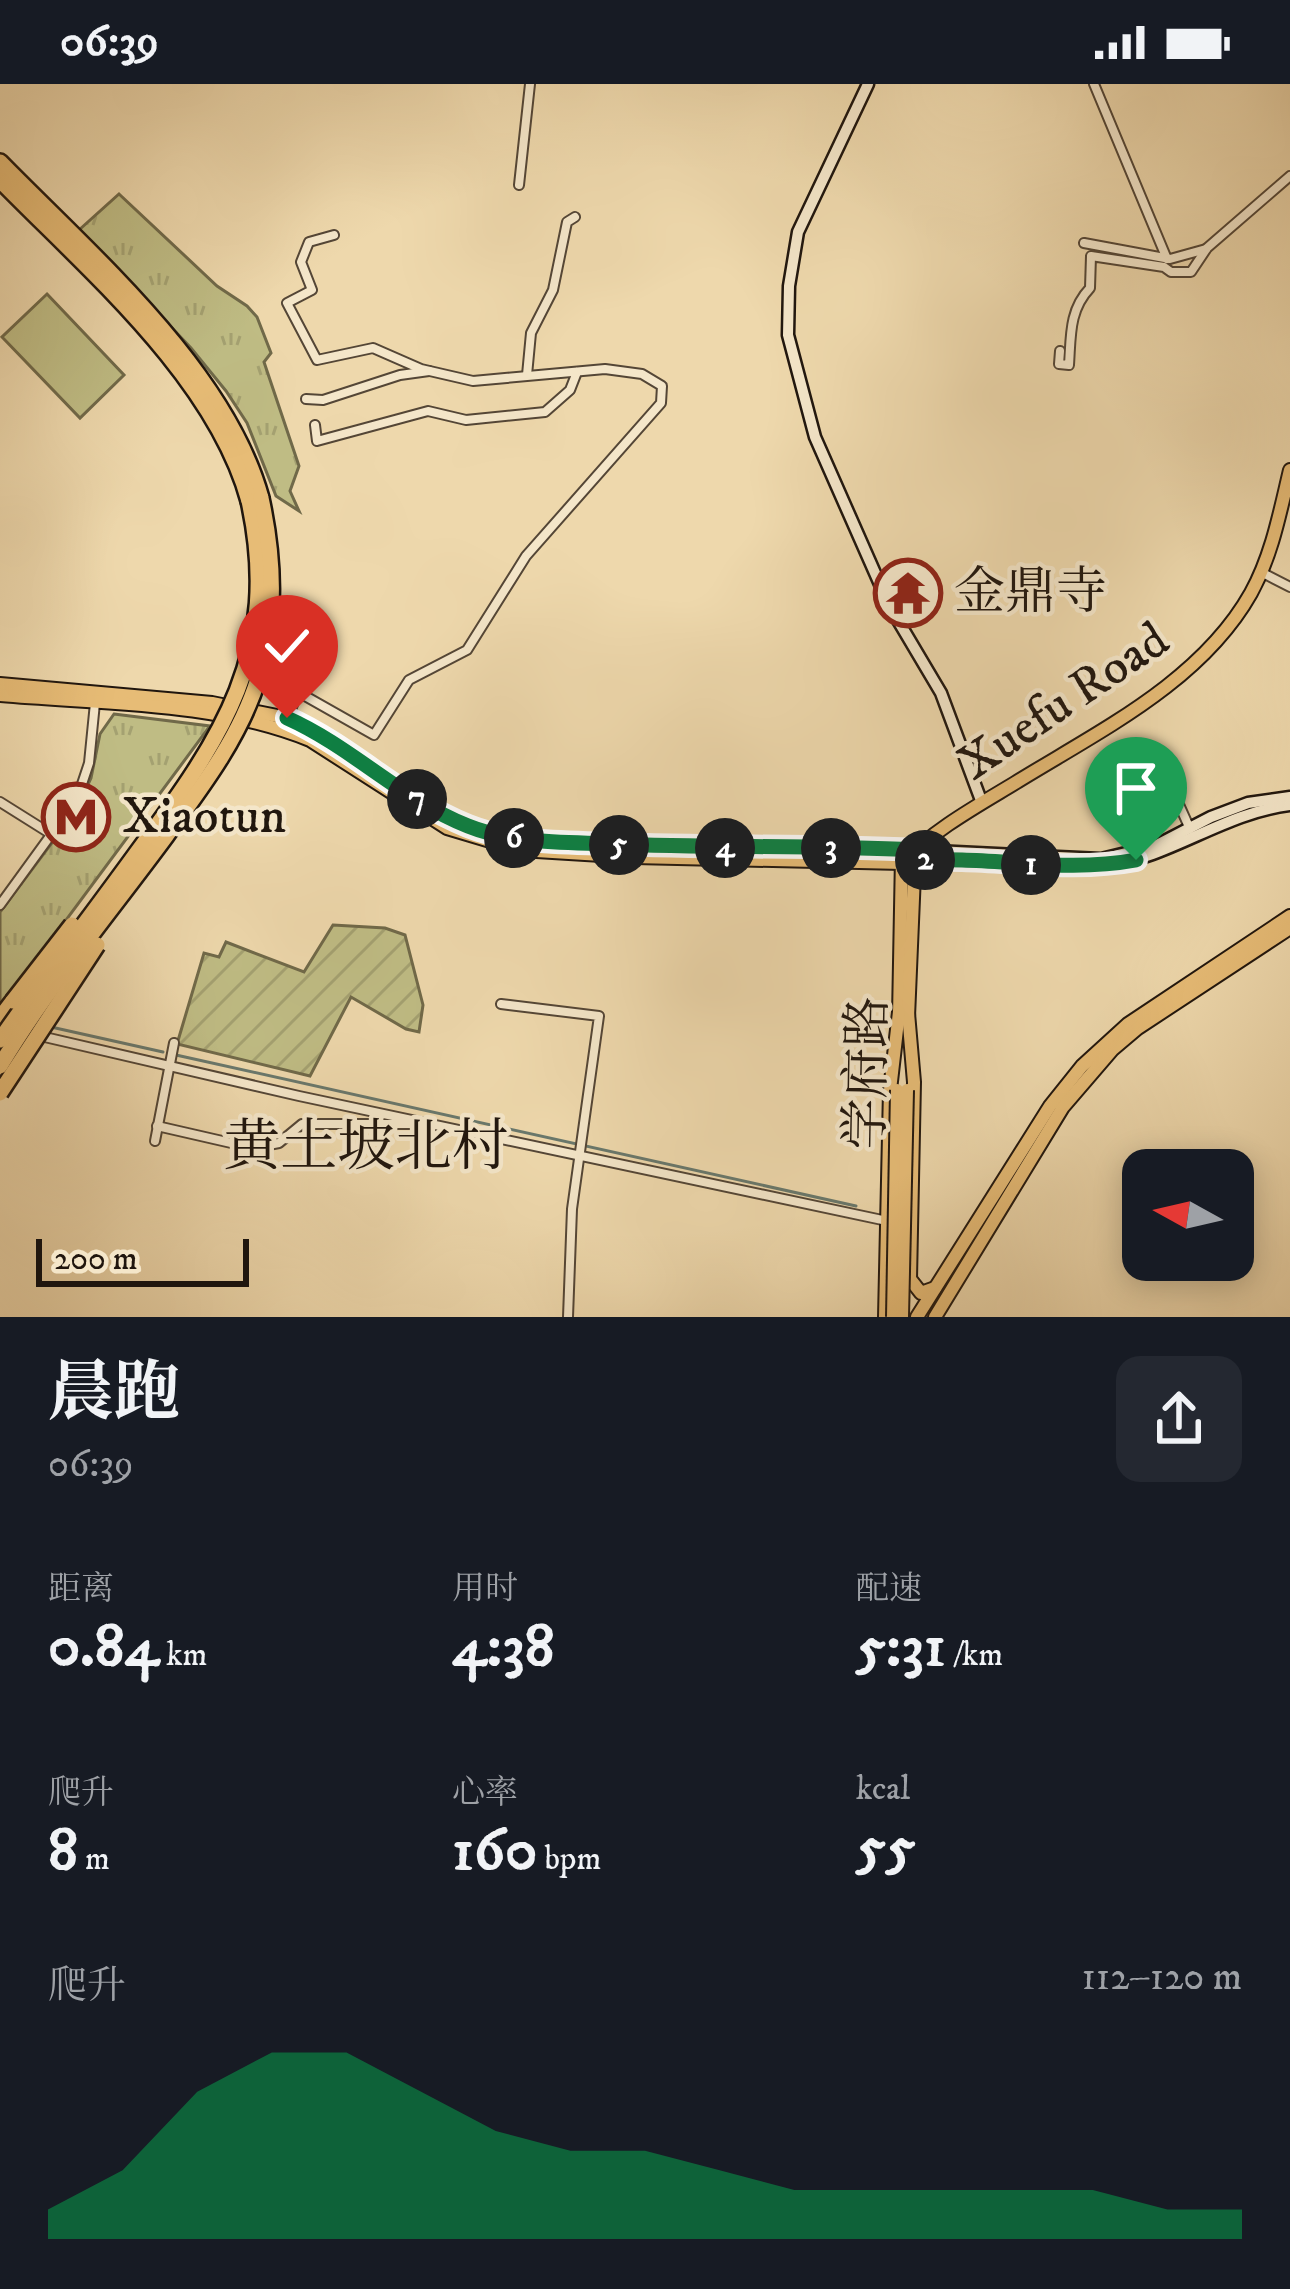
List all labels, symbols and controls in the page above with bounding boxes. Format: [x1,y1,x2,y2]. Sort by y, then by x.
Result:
text: 06:39 [60,14,159,70]
temple icon: 金鼎寺 [873,558,943,628]
place label: 金鼎寺 [954,561,1107,625]
pin [236,595,338,718]
street label: Xuefu Road [947,608,1182,796]
icon: check [254,613,320,679]
pin [1085,737,1187,860]
icon: arrive [1103,755,1169,821]
pin: 7 [387,769,447,829]
text: 7 [408,778,426,819]
metro station icon: Xiaotun [41,782,111,852]
place label: Xiaotun [122,785,286,849]
pin: 6 [484,808,544,868]
pin: 5 [589,815,649,875]
text: 6 [505,817,523,858]
pin: 4 [695,818,755,878]
pin: 3 [801,818,861,878]
text: 5 [611,824,627,865]
text: 4 [716,827,735,868]
text: 3 [825,827,837,868]
pin: 2 [895,830,955,890]
pin: 1 [1001,835,1061,895]
text: 2 [917,839,933,880]
text: 1 [1025,844,1037,885]
street label: 学府路 [835,996,901,1150]
district label: 黄土坡北村 [224,1113,509,1184]
north arrow [1122,1149,1254,1281]
map controls [1122,1149,1254,1281]
scale bar [36,1233,249,1286]
text: 200 m [54,1239,138,1280]
text: 晨跑 [48,1354,180,1436]
button: share [1116,1356,1242,1482]
text: 06:39 [48,1440,133,1489]
text: 距离 [48,1569,114,1610]
text: 用时 [452,1569,518,1610]
text: 配速 [856,1569,922,1610]
text: 0.84 [48,1610,159,1685]
text: 4:38 [452,1610,555,1685]
text: 5:31 [856,1610,946,1685]
text: km [159,1635,207,1676]
text: /km [946,1635,1003,1676]
text: kcal [856,1769,910,1810]
text: 爬升 [48,1773,114,1814]
text: 心率 [452,1773,518,1814]
text: 55 [856,1810,916,1885]
text: 8 [48,1814,78,1889]
text: 160 [452,1814,537,1889]
text: m [78,1839,110,1880]
text: bpm [537,1839,601,1880]
text: 112–120 m [1082,1953,1242,2002]
text: 爬升 [48,1962,126,2011]

